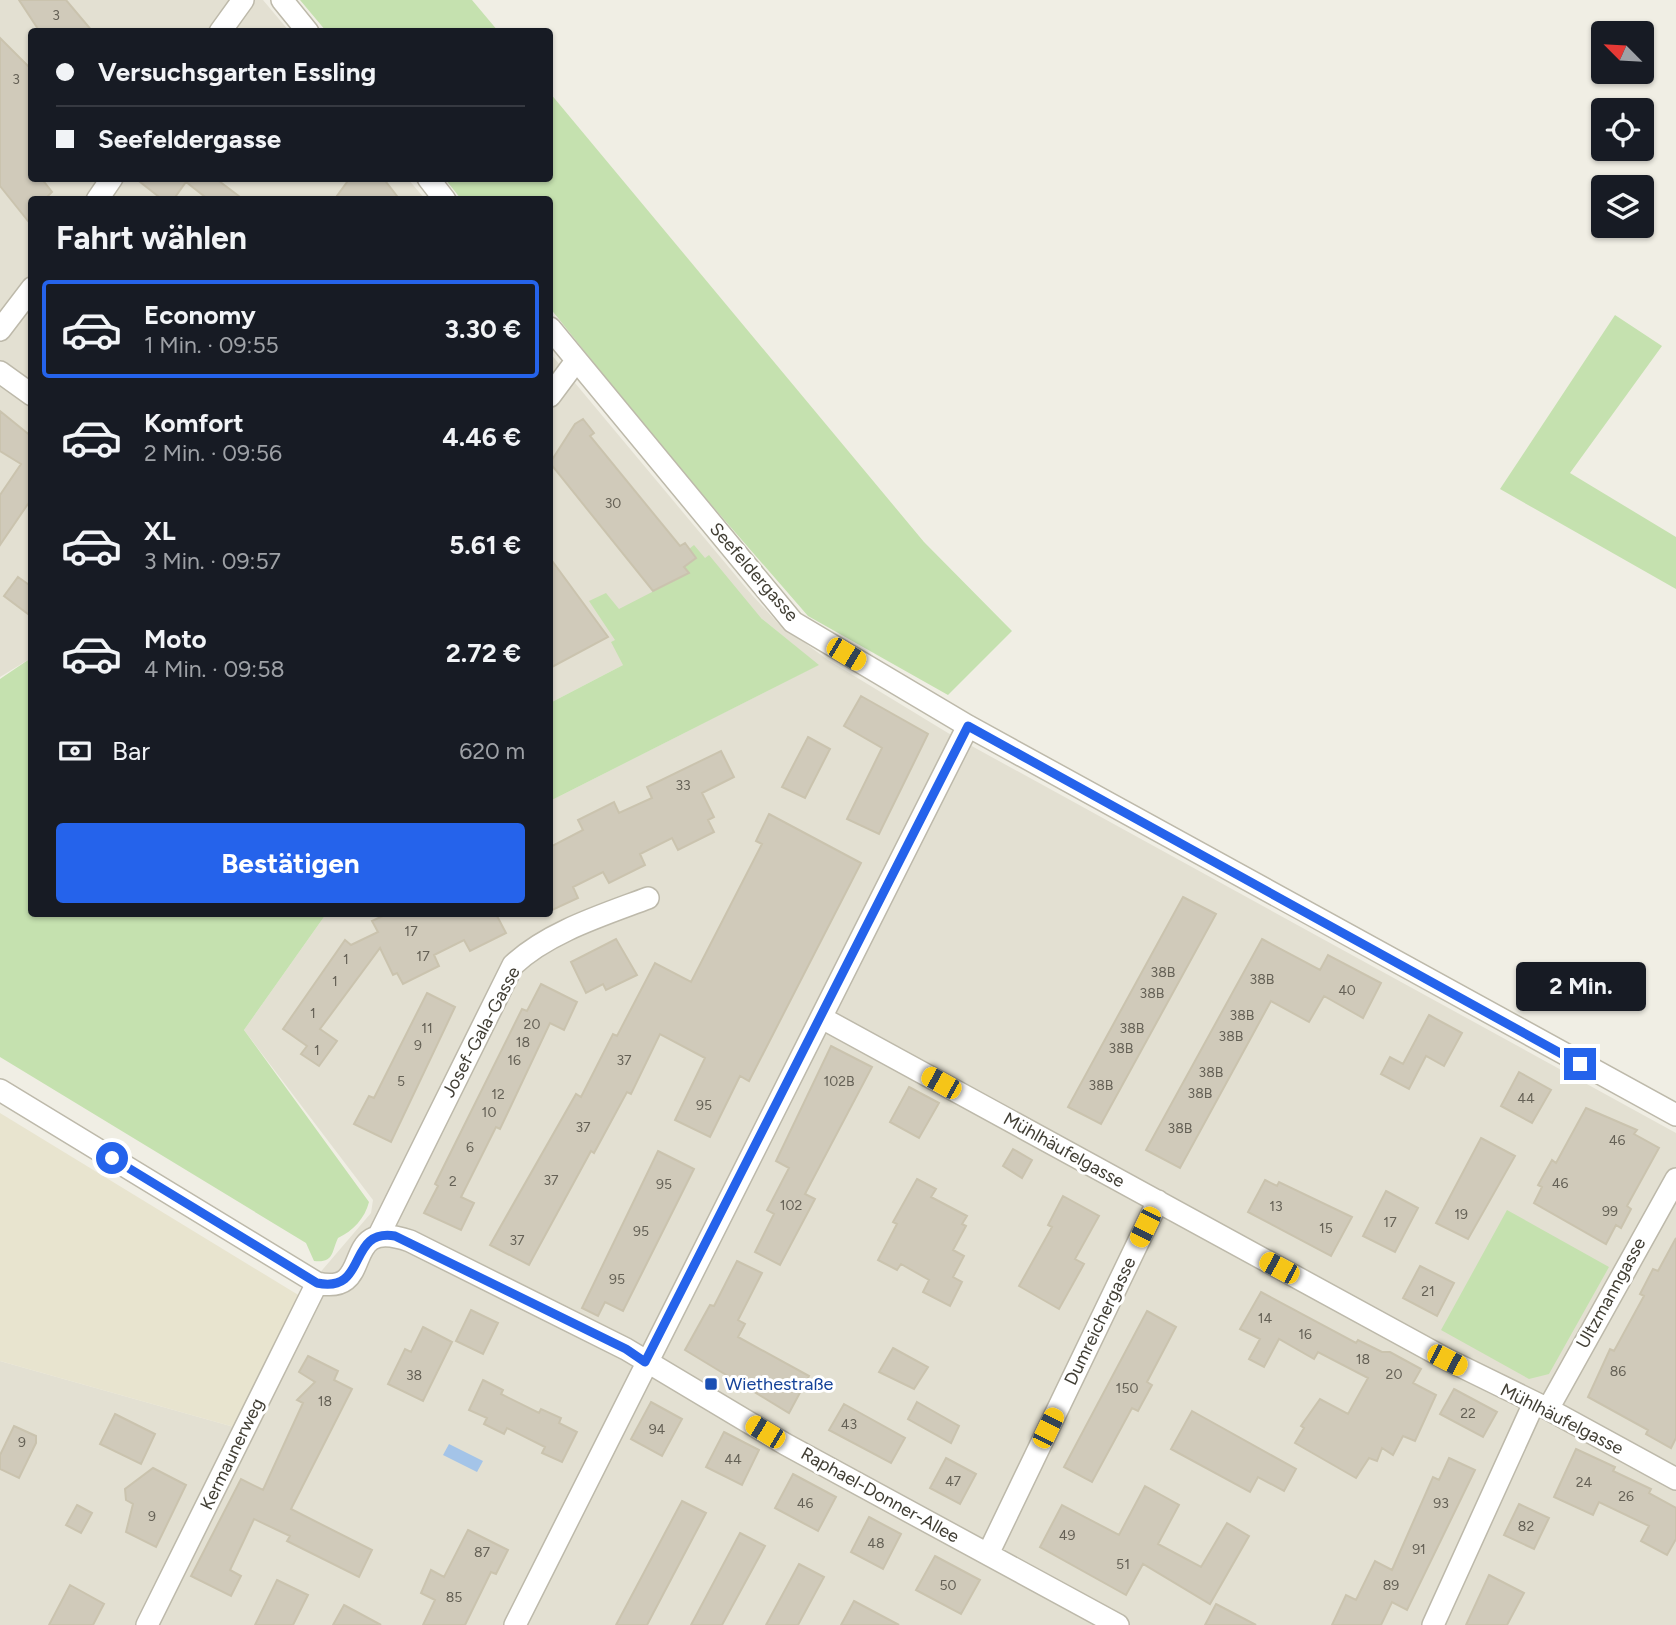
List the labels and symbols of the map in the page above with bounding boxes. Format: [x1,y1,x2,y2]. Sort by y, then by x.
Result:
house number: 3 [52,7,60,24]
north arrow [1591,21,1654,84]
house number: 3 [12,71,20,88]
house number: 30 [605,495,621,512]
street label: Seefeldergasse [705,518,803,626]
car [823,634,870,674]
house number: 33 [675,777,691,794]
house number: 17 [404,923,418,940]
house number: 17 [416,948,430,965]
house number: 1 [343,951,349,968]
callout: 2 Min. [1515,962,1645,1012]
street label: Josef-Gala-Gasse [437,963,525,1101]
house number: 38B [1151,964,1175,981]
house number: 38B [1250,971,1274,988]
house number: 1 [332,973,338,990]
house number: 40 [1338,982,1356,999]
house number: 38B [1140,985,1164,1002]
house number: 1 [310,1005,316,1022]
house number: 38B [1230,1007,1254,1024]
house number: 20 [524,1016,540,1033]
house number: 11 [421,1020,433,1037]
house number: 38B [1120,1020,1144,1037]
house number: 38B [1219,1028,1243,1045]
house number: 18 [516,1034,530,1051]
house number: 9 [414,1037,422,1054]
house number: 38B [1109,1040,1133,1057]
house number: 1 [314,1042,320,1059]
route end [1564,1048,1596,1080]
house number: 16 [507,1052,521,1069]
house number: 37 [616,1052,632,1069]
car [918,1064,965,1102]
house number: 38B [1199,1064,1223,1081]
house number: 5 [397,1073,405,1090]
house number: 102B [823,1073,855,1090]
house number: 38B [1089,1077,1113,1094]
house number: 38B [1188,1085,1212,1102]
house number: 12 [491,1086,505,1103]
house number: 44 [1517,1090,1535,1107]
house number: 95 [696,1097,712,1114]
house number: 10 [482,1104,496,1121]
street label: Mühlhäufelgasse [1000,1108,1129,1192]
house number: 37 [575,1119,591,1136]
house number: 38B [1168,1120,1192,1137]
house number: 46 [1609,1132,1625,1149]
house number: 6 [466,1139,474,1156]
route start [96,1142,128,1174]
house number: 37 [543,1172,559,1189]
house number: 2 [449,1173,457,1190]
house number: 46 [1552,1175,1568,1192]
house number: 95 [656,1176,672,1193]
house number: 102 [780,1197,802,1214]
house number: 13 [1269,1198,1283,1215]
house number: 99 [1602,1203,1618,1220]
car [1127,1204,1164,1250]
house number: 19 [1454,1206,1468,1223]
house number: 17 [1383,1214,1397,1231]
house number: 15 [1319,1220,1333,1237]
house number: 95 [633,1223,649,1240]
house number: 37 [509,1232,525,1249]
street label: Ultzmanngasse [1571,1234,1651,1352]
car [1256,1249,1303,1287]
street label: Dumreichergasse [1059,1253,1141,1389]
house number: 95 [609,1271,625,1288]
house number: 21 [1421,1283,1435,1300]
house number: 14 [1258,1310,1273,1327]
house number: 16 [1298,1326,1312,1343]
car [1424,1341,1471,1379]
house number: 18 [1356,1351,1370,1368]
house number: 86 [1610,1363,1626,1380]
house number: 20 [1386,1366,1402,1383]
house number: 38 [406,1367,422,1384]
place label: Wiethestraße [725,1373,834,1395]
marker: Wiethestraße [703,1376,719,1392]
street label: Mühlhäufelgasse [1497,1378,1627,1460]
house number: 150 [1116,1380,1138,1397]
house number: 18 [318,1393,332,1410]
street label: Kermaunerweg [195,1395,269,1513]
car [1030,1405,1067,1451]
house number: 22 [1460,1405,1476,1422]
car [742,1412,789,1452]
house number: 43 [841,1416,857,1433]
house number: 94 [649,1421,666,1438]
house number: 9 [18,1434,26,1451]
street label: Raphael-Donner-Allee [797,1442,963,1548]
house number: 44 [724,1451,742,1468]
house number: 47 [945,1473,962,1490]
house number: 24 [1576,1474,1593,1491]
house number: 26 [1618,1488,1634,1505]
house number: 46 [797,1495,813,1512]
house number: 93 [1433,1495,1449,1512]
house number: 9 [148,1508,156,1525]
house number: 82 [1518,1518,1534,1535]
house number: 49 [1059,1527,1075,1544]
house number: 48 [867,1535,885,1552]
house number: 91 [1412,1541,1426,1558]
house number: 87 [474,1544,491,1561]
house number: 51 [1116,1556,1130,1573]
house number: 50 [939,1577,957,1594]
house number: 89 [1383,1577,1399,1594]
house number: 85 [446,1589,462,1606]

